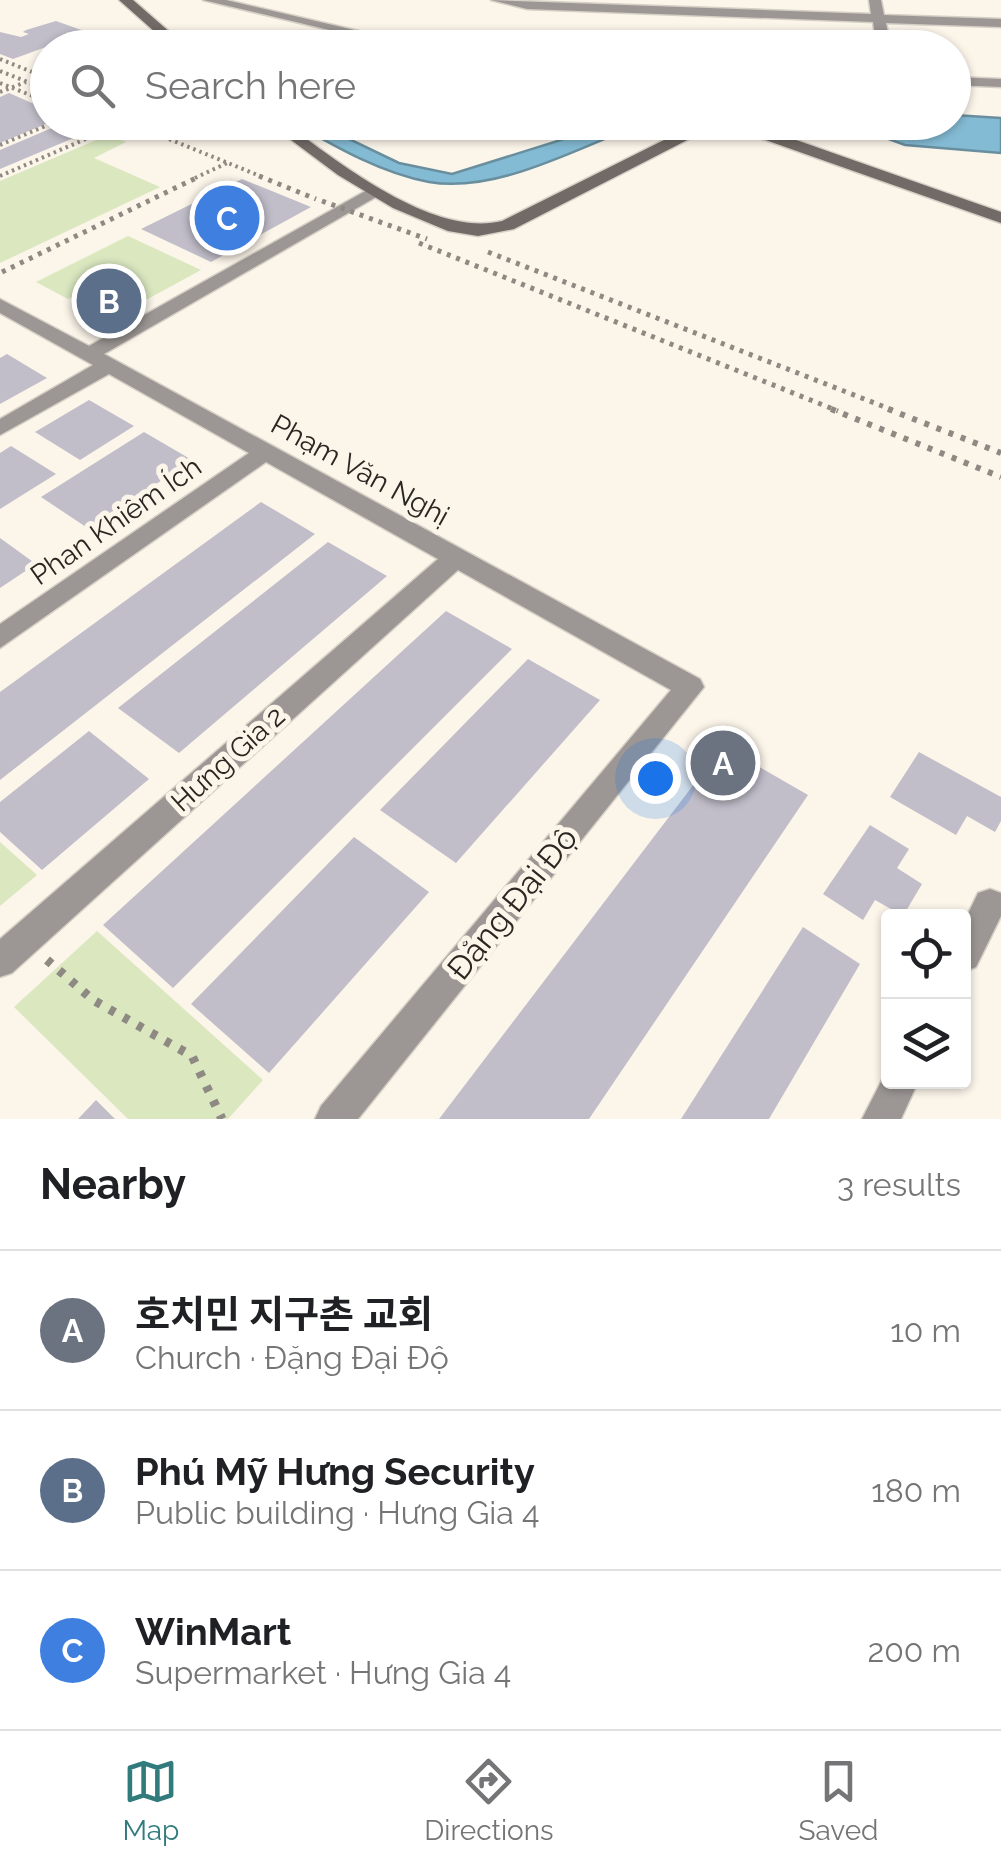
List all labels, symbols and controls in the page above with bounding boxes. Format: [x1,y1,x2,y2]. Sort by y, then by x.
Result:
search box [30,30,971,140]
icon: search [65,58,120,113]
text: Search here [145,63,356,108]
pin: C [194,180,260,256]
pin: B [76,264,142,338]
street label: Phạm Văn Nghị [265,407,455,533]
street label: Phan Khiêm Ích [24,450,208,592]
street label: Hưng Gia 2 [164,699,292,819]
pin: A [690,726,756,800]
your location [630,753,681,804]
street label: Đặng Đại Độ [439,820,585,986]
map controls [881,909,971,1089]
button: locate [881,909,971,999]
button: layers [881,999,971,1089]
text: Nearby [40,1160,186,1209]
text: 3 results [837,1166,961,1203]
text: 호치민 지구촌 교회 [135,1292,433,1337]
text: A [62,1312,83,1349]
text: 10 m [890,1312,961,1349]
text: Church · Đặng Đại Độ [135,1339,449,1376]
text: Phú Mỹ Hưng Security [135,1449,535,1494]
text: B [62,1472,83,1509]
text: 180 m [871,1472,961,1509]
text: Public building · Hưng Gia 4 [135,1494,539,1531]
text: WinMart [135,1609,291,1654]
text: C [62,1632,83,1669]
text: 200 m [868,1632,961,1669]
text: Supermarket · Hưng Gia 4 [135,1654,511,1691]
tab: Map [122,1754,179,1847]
tab: Directions [424,1754,554,1847]
tab: Saved [798,1754,879,1847]

